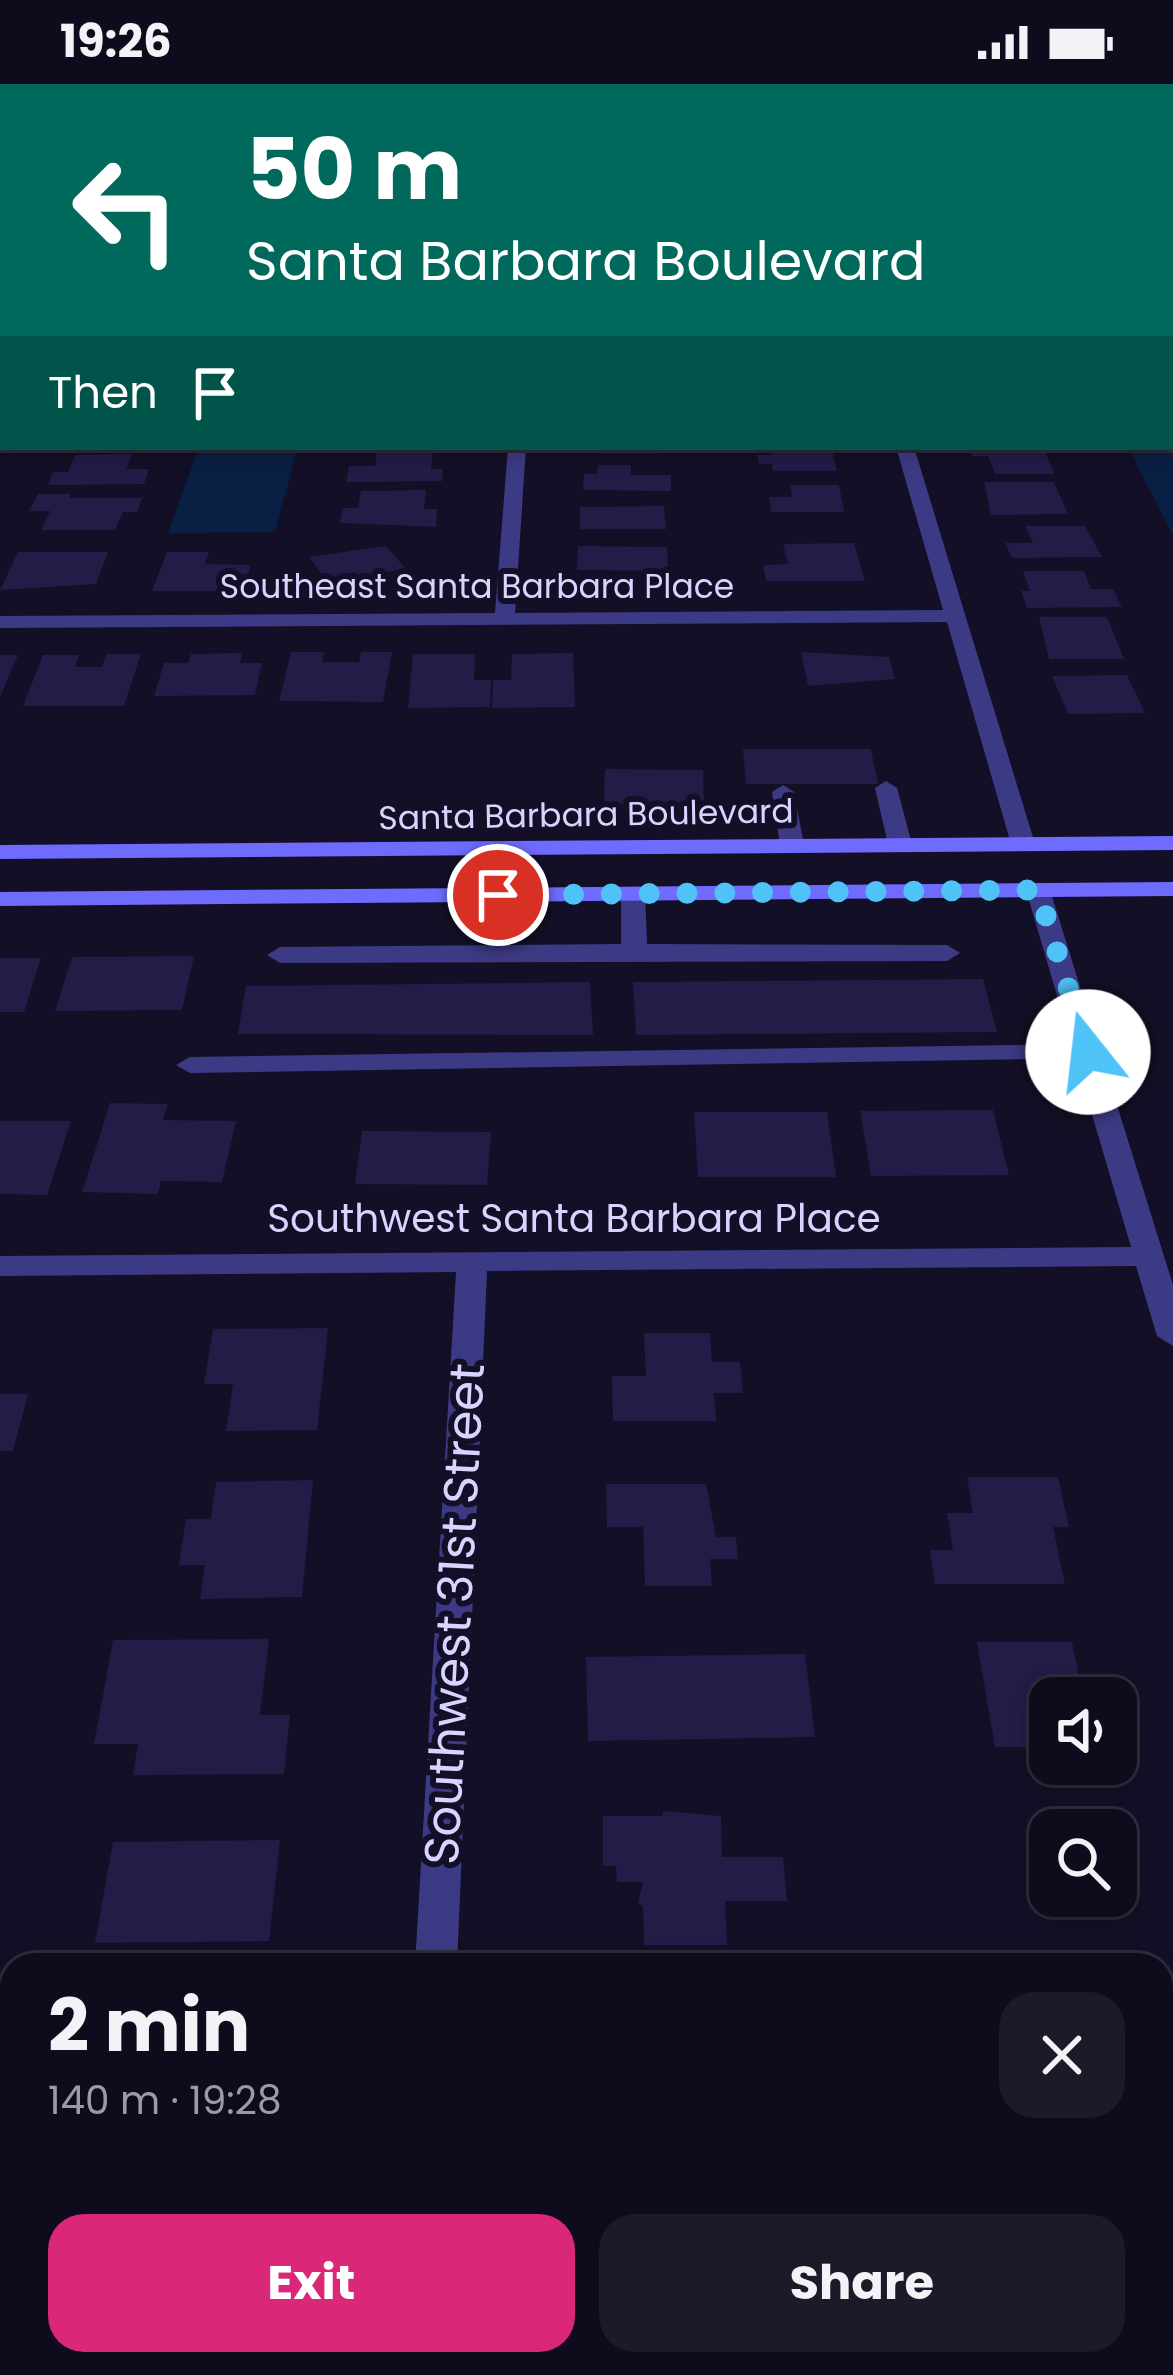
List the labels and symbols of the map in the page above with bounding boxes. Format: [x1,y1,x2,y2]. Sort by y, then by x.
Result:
street label: Southeast Santa Barbara Place [220,563,734,610]
street label: Santa Barbara Boulevard [378,787,794,842]
pin [447,844,549,946]
position arrow [1025,989,1151,1115]
street label: Southwest Santa Barbara Place [267,1191,881,1246]
street label: Southwest 31st Street [408,1362,501,1866]

